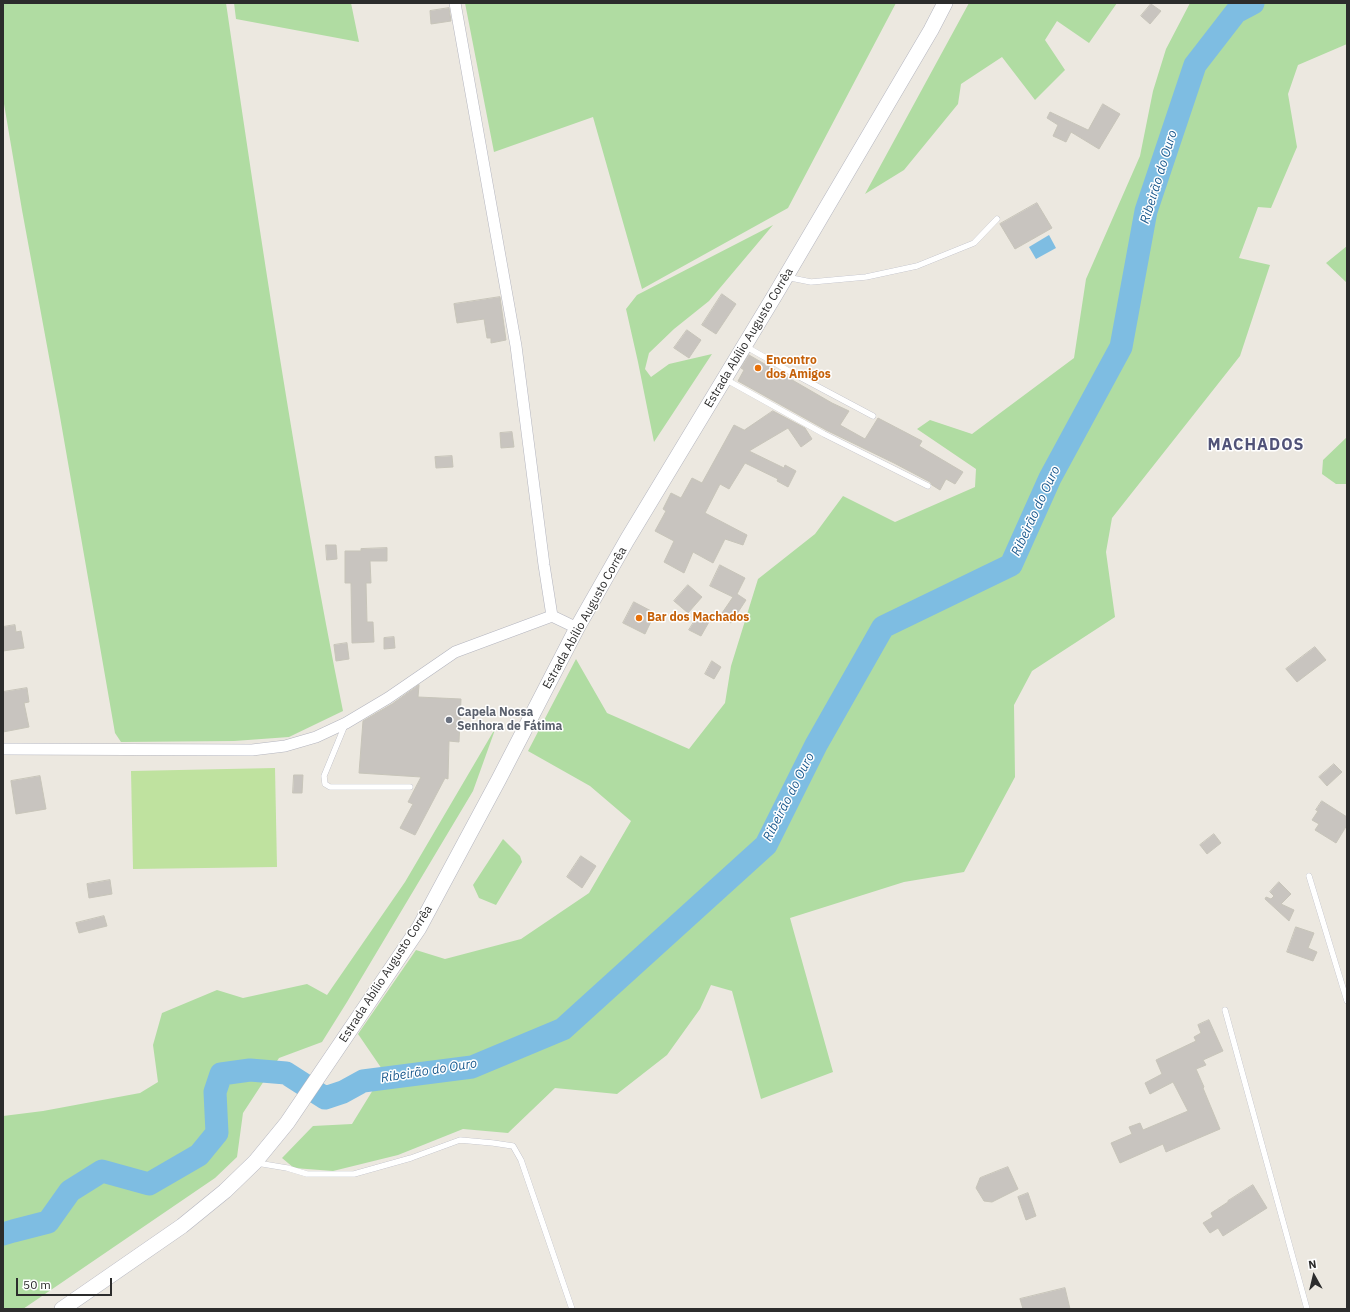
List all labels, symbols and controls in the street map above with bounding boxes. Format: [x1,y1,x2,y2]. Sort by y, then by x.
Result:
water label: Ribeirão do Ouro [1137,128,1181,226]
street label: Estrada Abílio Augusto Corrêa [702,266,796,410]
place label: Encontro dos Amigos [766,354,831,382]
marker: Encontro dos Amigos [753,363,763,373]
district label: MACHADOS [1207,435,1305,455]
water label: Ribeirão do Ouro [1008,464,1064,558]
street label: Estrada Abílio Augusto Corrêa [540,544,630,692]
place label: Bar dos Machados [647,611,749,625]
marker: Bar dos Machados [634,613,644,623]
place label: Capela Nossa Senhora de Fátima [457,706,562,734]
marker: Capela Nossa Senhora de Fátima [444,715,454,725]
water label: Ribeirão do Ouro [760,750,818,844]
street label: Estrada Abílio Augusto Corrêa [336,903,436,1045]
water label: Ribeirão do Ouro [380,1056,478,1086]
north arrow [1294,1256,1334,1296]
text: N [1307,1257,1317,1272]
scale bar [18,1270,114,1296]
text: 50 m [23,1277,51,1292]

